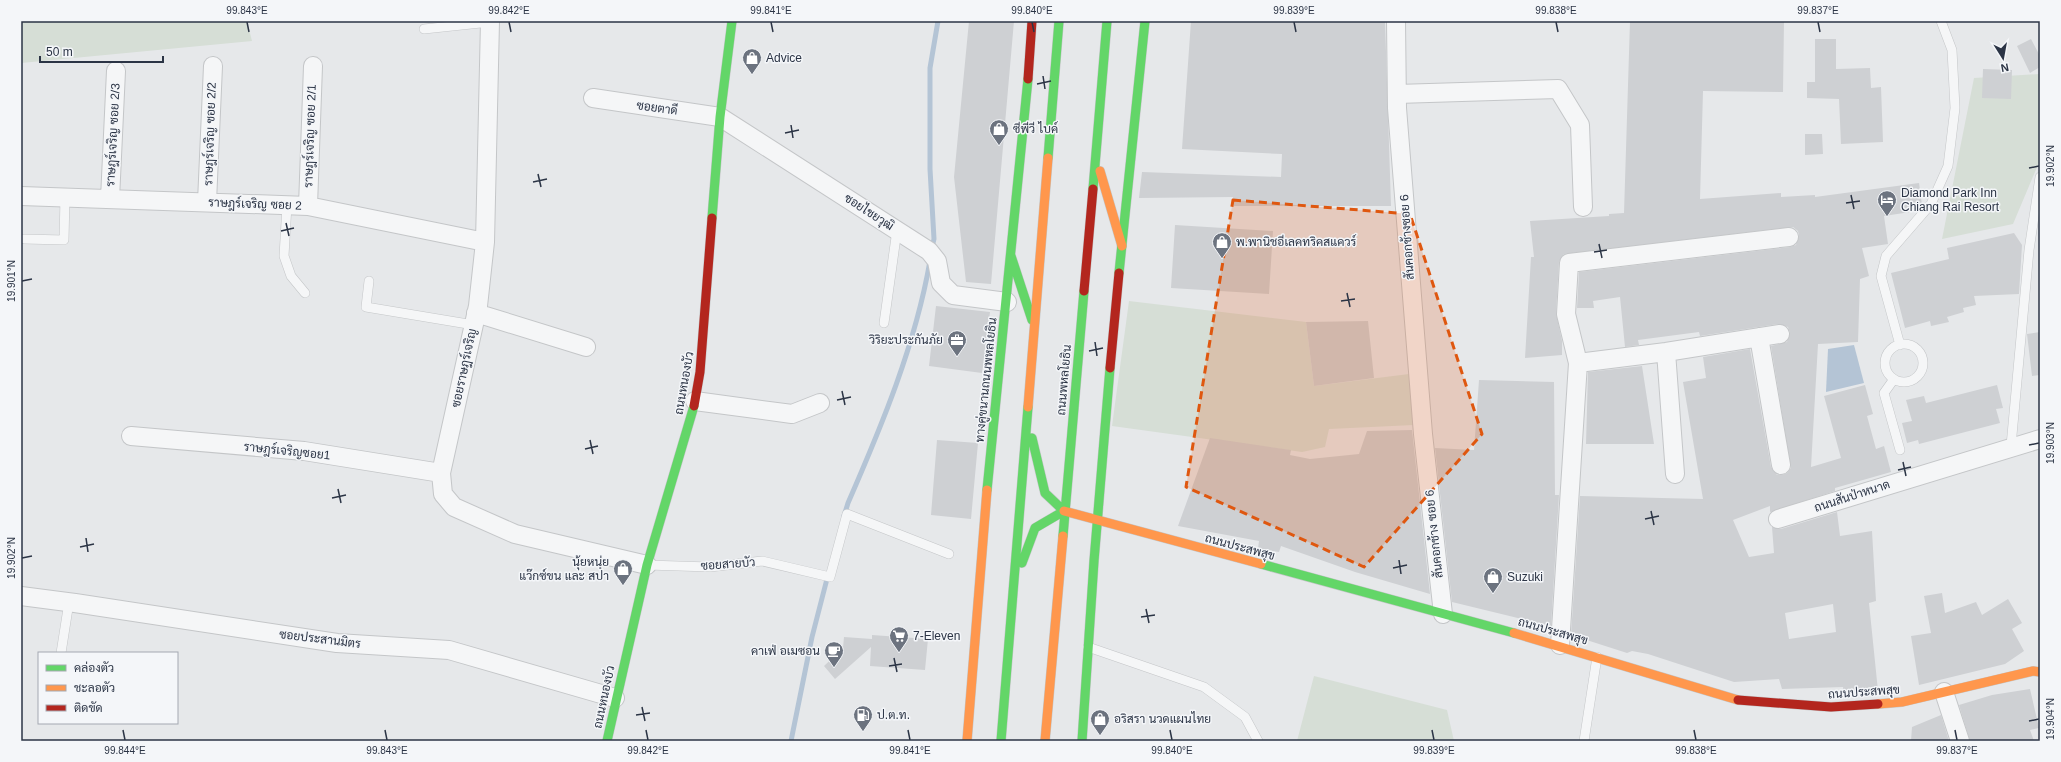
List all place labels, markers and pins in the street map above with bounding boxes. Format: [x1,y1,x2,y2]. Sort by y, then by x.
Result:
shop icon: Advice [741,47,763,75]
place label: Advice [766,51,802,65]
shop icon: ซีพีวี ไบค์ [988,118,1010,146]
place label: ซีพีวี ไบค์ [1013,121,1058,136]
place label: Diamond Park Inn Chiang Rai Resort [1901,186,2000,214]
hotel icon: Diamond Park Inn Chiang Rai Resort [1876,189,1898,217]
shop icon: พ.พานิชอีเลคทริคสแควร์ [1211,231,1233,259]
place label: พ.พานิชอีเลคทริคสแควร์ [1236,234,1357,249]
office icon: วิริยะประกันภัย [946,329,968,357]
place label: วิริยะประกันภัย [868,333,943,347]
place label: นุ้ยหนุ่ย แว๊กซ์ขน และ สปา [519,555,609,583]
shop icon: นุ้ยหนุ่ย แว๊กซ์ขน และ สปา [612,558,634,586]
shop icon: Suzuki [1482,566,1504,594]
place label: Suzuki [1507,570,1543,584]
supermarket icon: 7-Eleven [888,625,910,653]
place label: 7-Eleven [913,629,960,643]
cafe icon: คาเฟ่ อเมซอน [823,640,845,668]
place label: คาเฟ่ อเมซอน [751,644,820,658]
fuel station icon: ป.ต.ท. [852,704,874,732]
place label: ป.ต.ท. [877,708,910,722]
shop icon: อริสรา นวดแผนไทย [1089,708,1111,736]
place label: อริสรา นวดแผนไทย [1114,711,1211,726]

